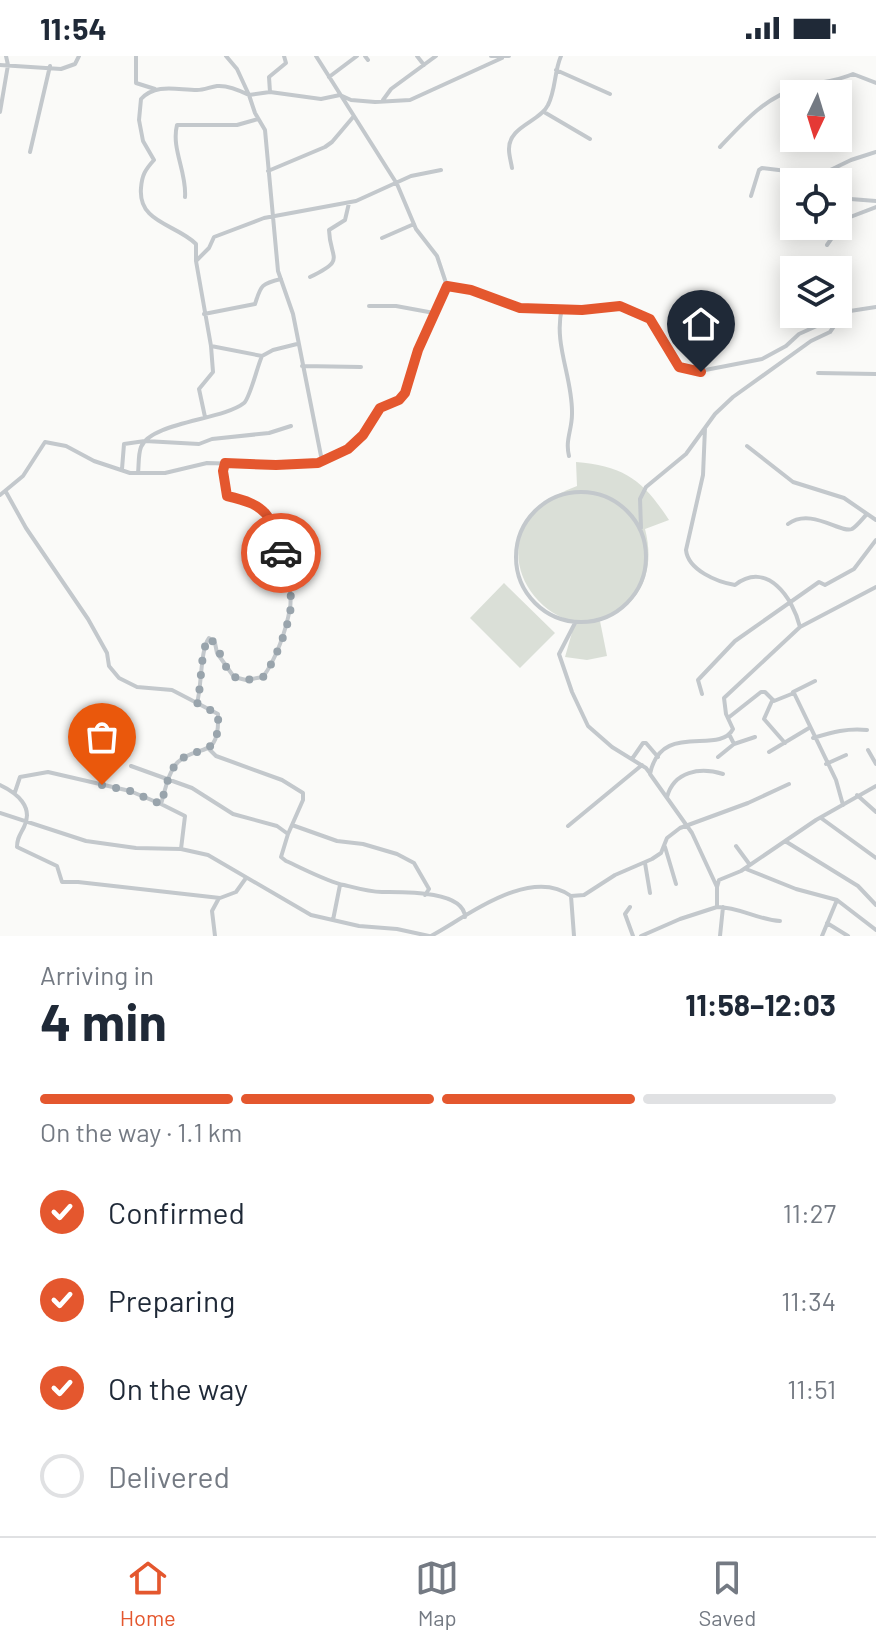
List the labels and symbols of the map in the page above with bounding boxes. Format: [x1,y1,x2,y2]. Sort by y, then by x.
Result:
north arrow [780,80,852,152]
pin [667,290,735,372]
courier [241,513,321,593]
pin [68,703,136,785]

